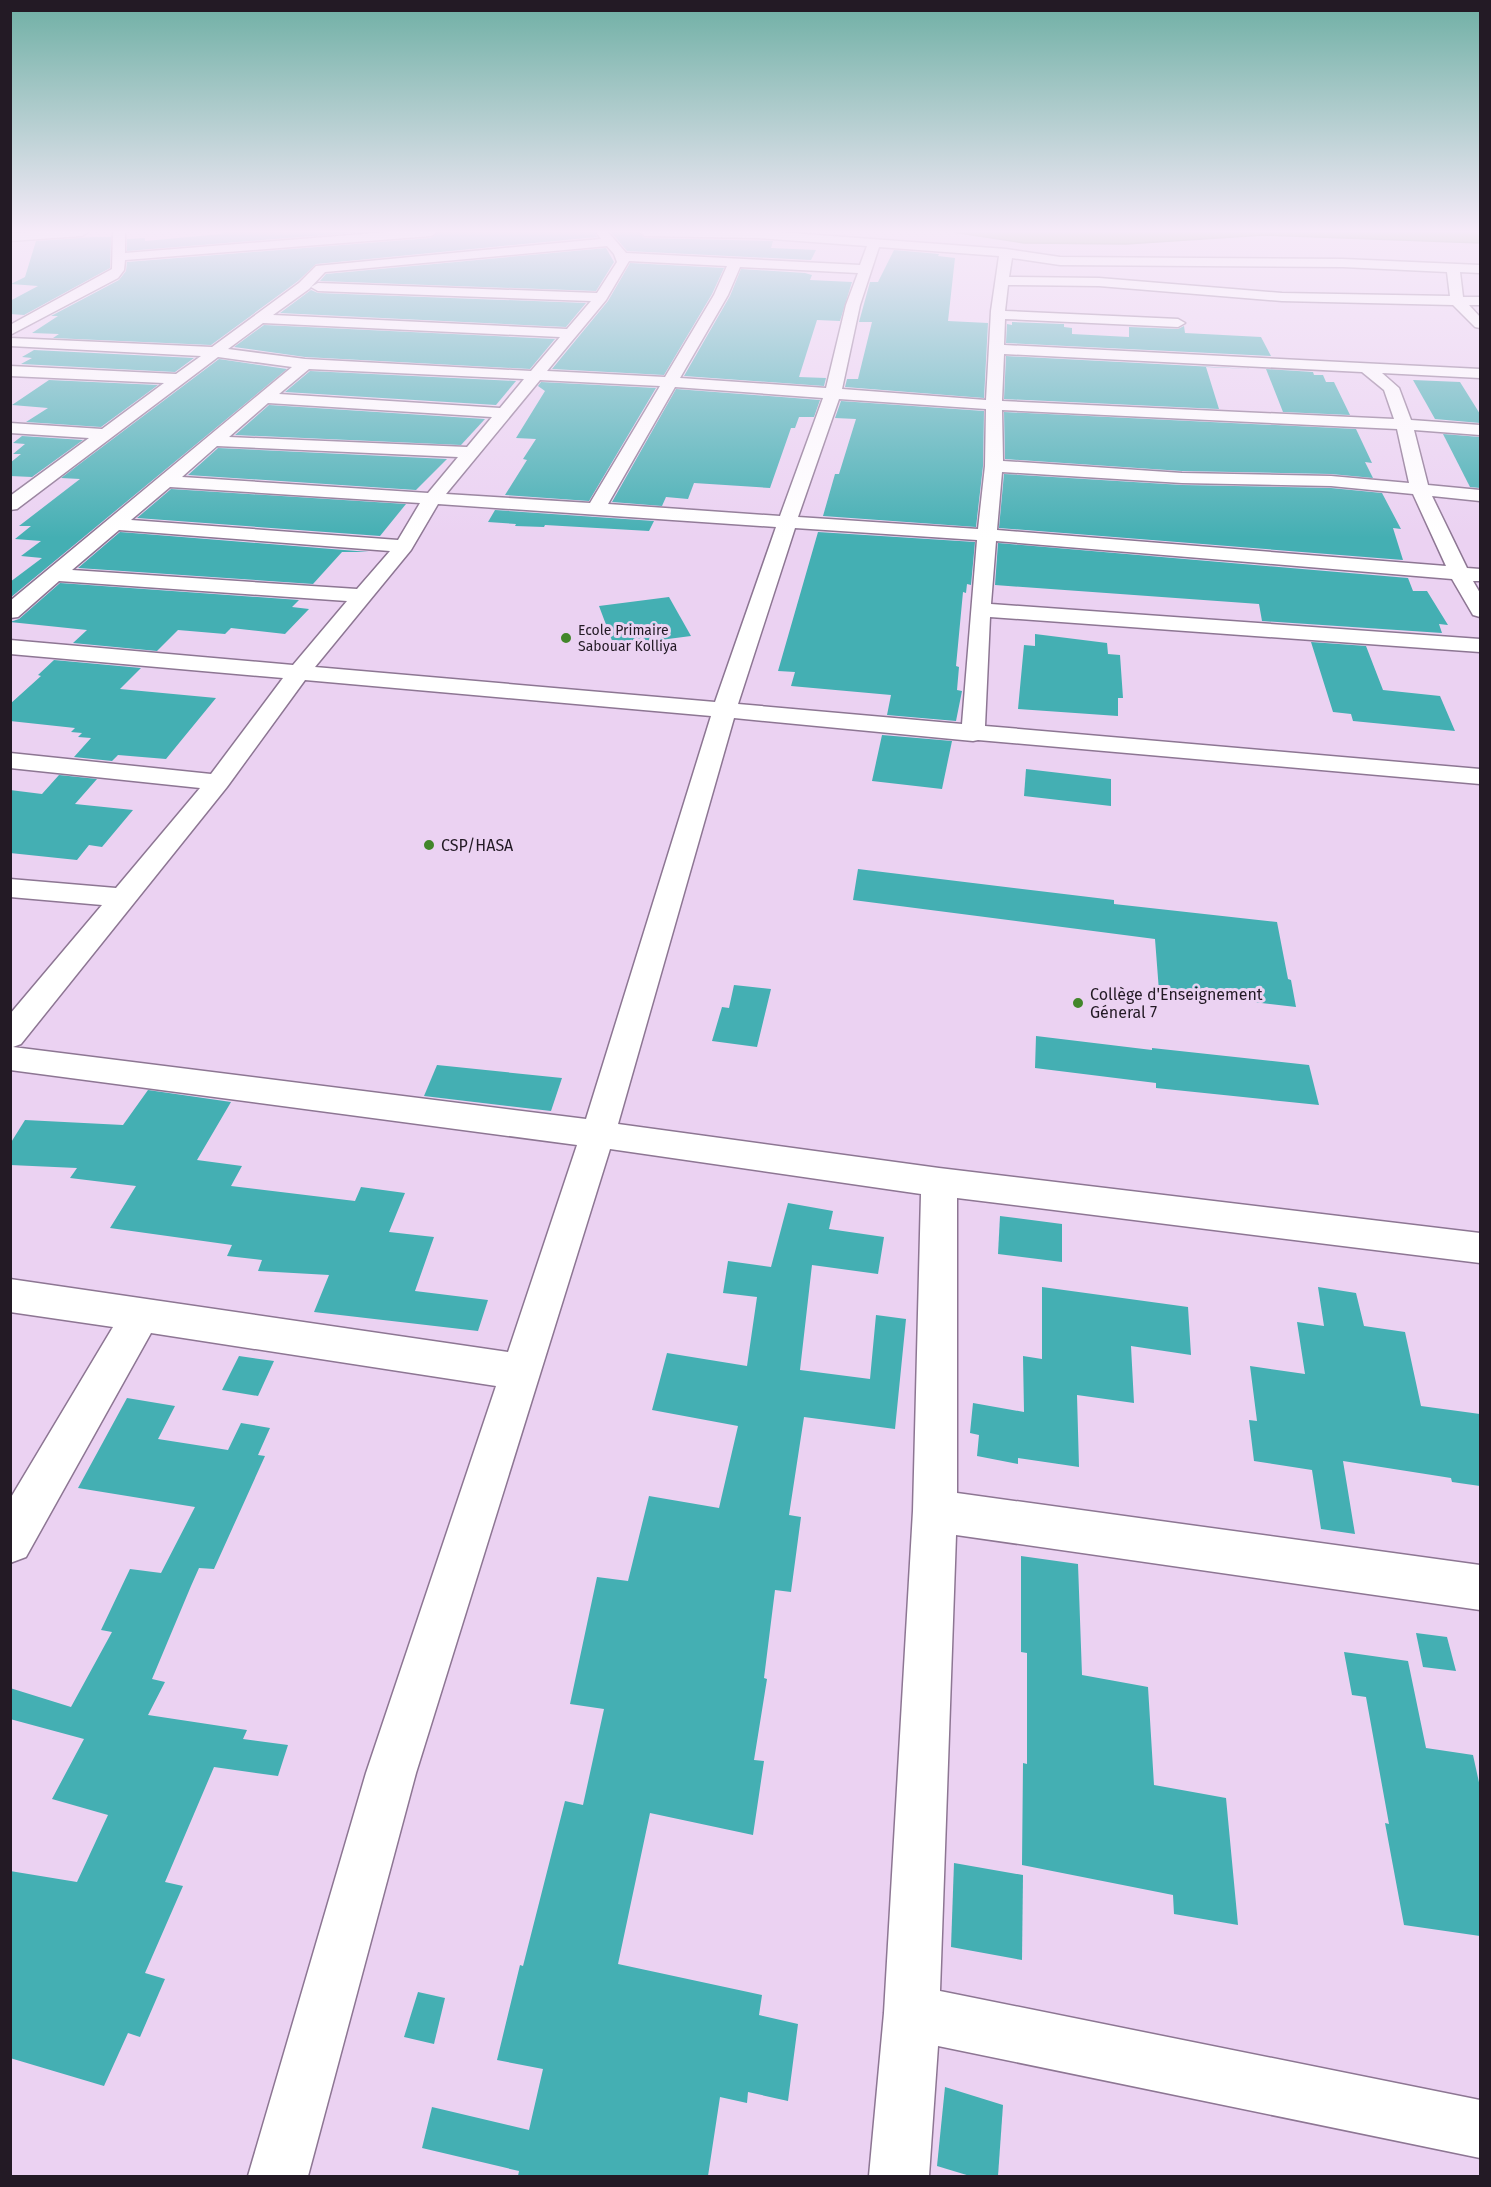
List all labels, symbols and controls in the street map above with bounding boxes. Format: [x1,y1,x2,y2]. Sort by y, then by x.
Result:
place label: Ecole Primaire Sabouar Kolliya [578,622,677,655]
marker: Ecole Primaire Sabouar Kolliya [559,631,573,645]
place label: CSP/HASA [441,836,514,855]
marker: CSP/HASA [422,838,436,852]
place label: Collège d'Enseignement Géneral 7 [1090,985,1263,1022]
marker: Collège d'Enseignement Géneral 7 [1071,996,1085,1010]

